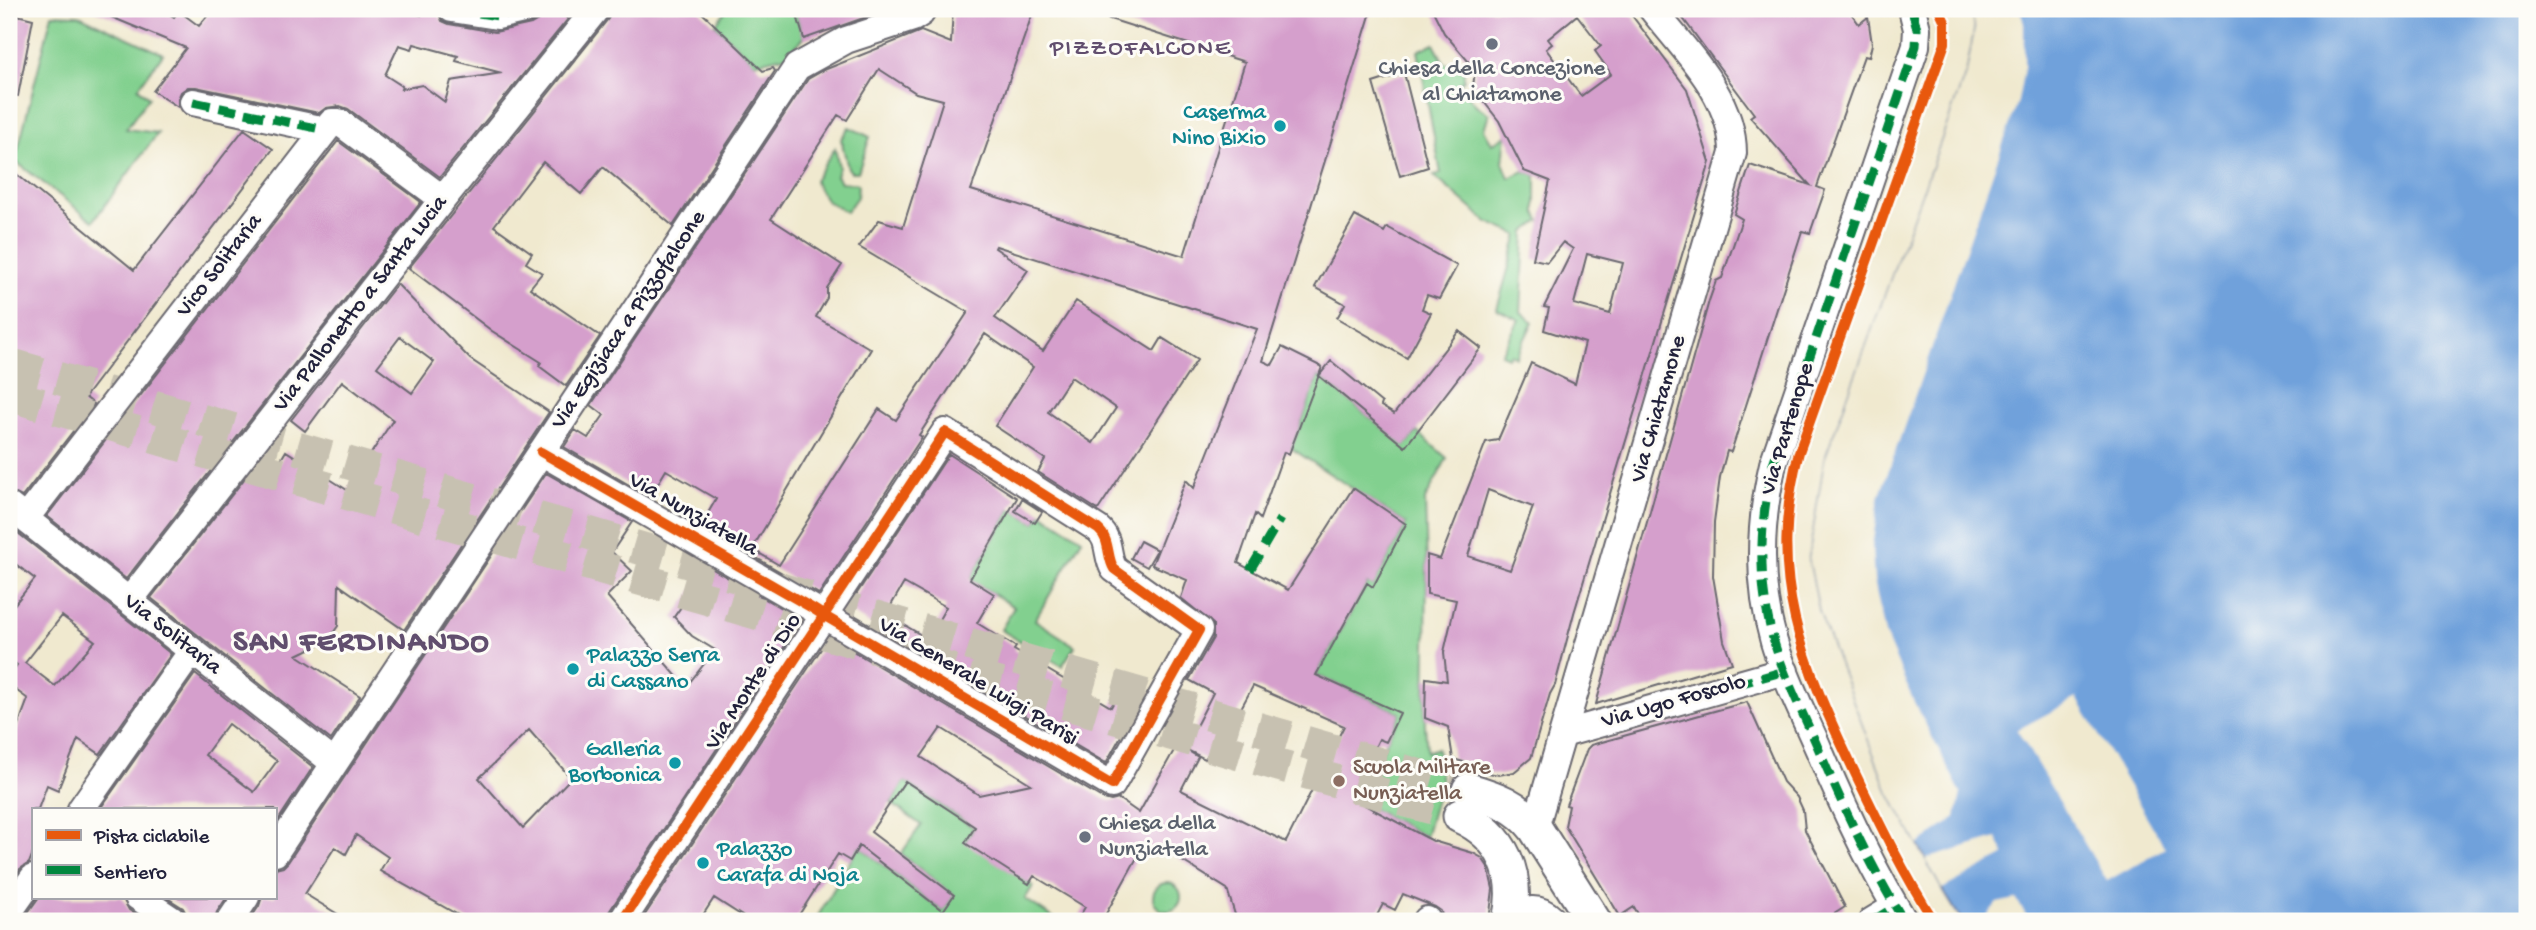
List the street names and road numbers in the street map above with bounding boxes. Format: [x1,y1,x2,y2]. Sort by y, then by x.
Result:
street label: Via Pallonetto a Santa Lucia [267,189,455,418]
street label: Via Egiziaca a Pizzofalcone [545,205,713,435]
street label: Vico Solitaria [171,208,269,324]
street label: Via Chiatamone [1625,331,1693,487]
street label: Via Partenope [1755,359,1821,499]
street label: Via Nunziatella [623,467,764,563]
street label: Via Solitaria [117,588,227,682]
street label: Via Monte di Dio [699,609,808,756]
street label: Via Generale Luigi Parisi [872,611,1083,752]
street label: Via Ugo Foscolo [1598,669,1749,736]

